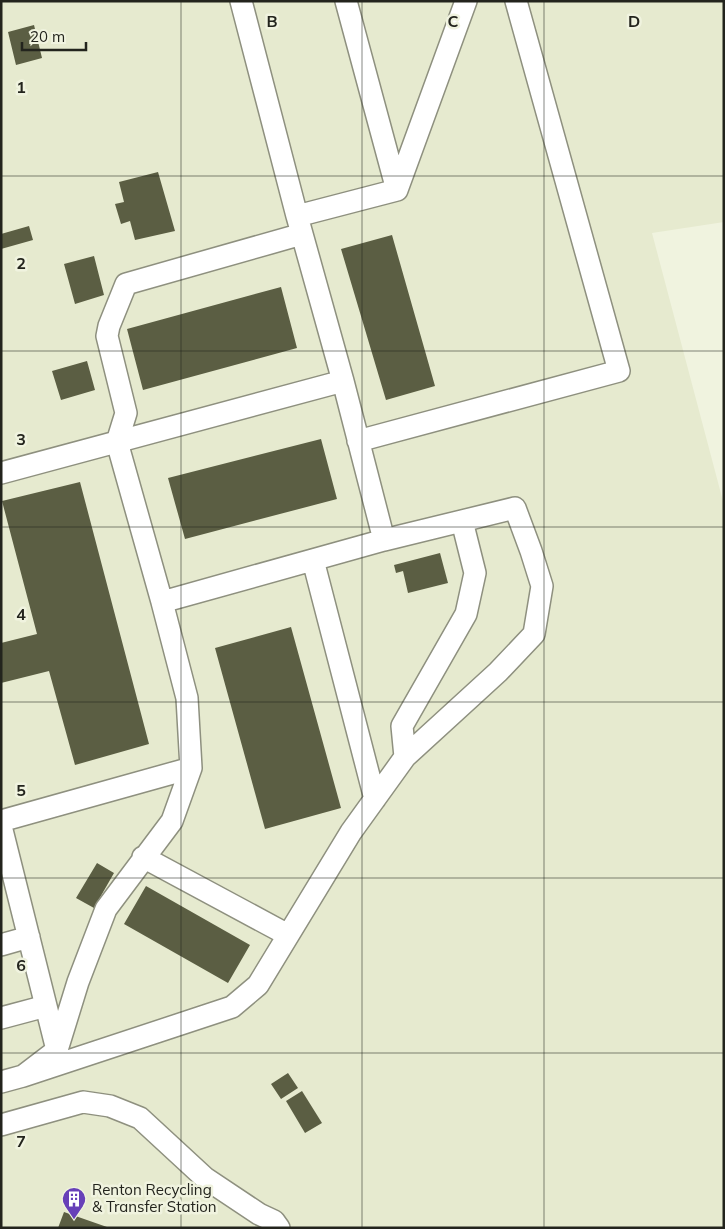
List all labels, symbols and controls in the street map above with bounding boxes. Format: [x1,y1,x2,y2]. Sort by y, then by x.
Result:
text: B [266,11,278,31]
text: C [448,11,459,31]
text: D [628,11,640,31]
scale bar [22,20,86,52]
text: 20 m [30,27,65,46]
text: 1 [16,77,26,97]
text: 2 [16,253,26,273]
text: 3 [16,429,26,449]
text: 4 [16,604,26,624]
text: 5 [16,780,26,800]
text: 6 [16,955,26,975]
text: 7 [16,1131,26,1151]
place label: Renton Recycling & Transfer Station [92,1180,217,1216]
building icon: Renton Recycling & Transfer Station [61,1186,87,1220]

